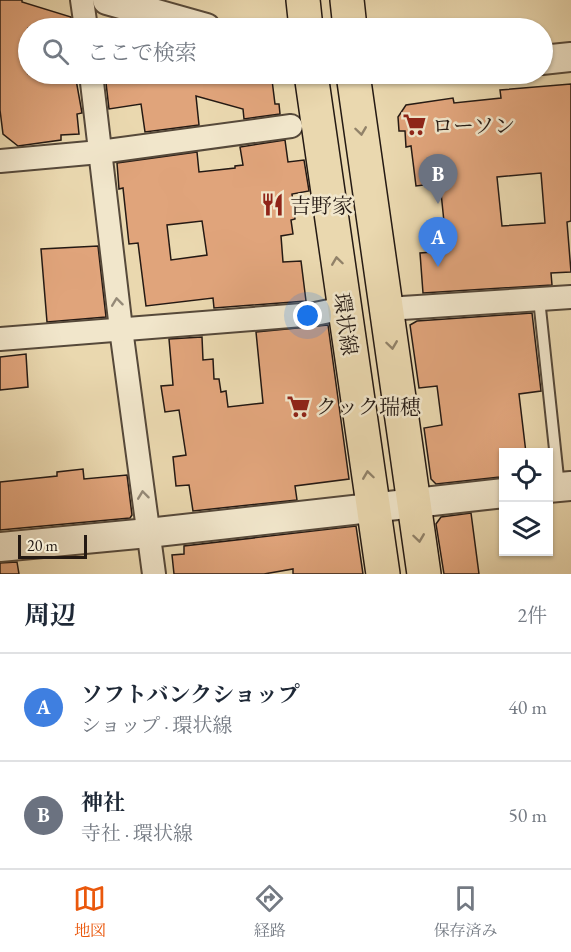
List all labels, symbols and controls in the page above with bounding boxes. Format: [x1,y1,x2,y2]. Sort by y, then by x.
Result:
search box [18,18,553,84]
icon: search [39,35,72,68]
text: ここで検索 [87,38,197,67]
supermarket icon: ローソン [401,112,427,138]
place label: ローソン [432,112,515,139]
one-way arrow [355,127,367,136]
pin: B [418,154,458,204]
restaurant icon: 吉野家 [259,192,285,218]
place label: 吉野家 [290,192,353,219]
pin: A [418,218,458,267]
one-way arrow [332,256,344,265]
street label: 環状線 [328,291,364,357]
one-way arrow [112,297,124,306]
your location [293,301,322,330]
one-way arrow [385,341,397,350]
supermarket icon: クック瑞穂 [285,393,311,419]
place label: クック瑞穂 [316,393,421,420]
map controls [499,448,553,556]
button: locate [499,448,553,502]
one-way arrow [363,470,375,479]
one-way arrow [137,491,149,500]
button: layers [499,502,553,556]
scale bar [18,532,87,560]
one-way arrow [412,534,424,543]
text: 20 m [27,535,58,556]
text: 周辺 [24,598,76,632]
text: 2件 [517,602,547,628]
text: ソフトバンクショップ [81,680,300,709]
text: A [36,694,51,720]
text: 40 m [508,694,547,720]
text: ショップ · 環状線 [81,712,233,738]
text: 神社 [81,788,125,817]
text: B [37,802,50,828]
text: 50 m [508,802,547,828]
text: 寺社 · 環状線 [81,820,193,846]
tab: 地図 [73,882,106,941]
tab: 経路 [253,882,286,941]
tab: 保存済み [433,882,497,941]

